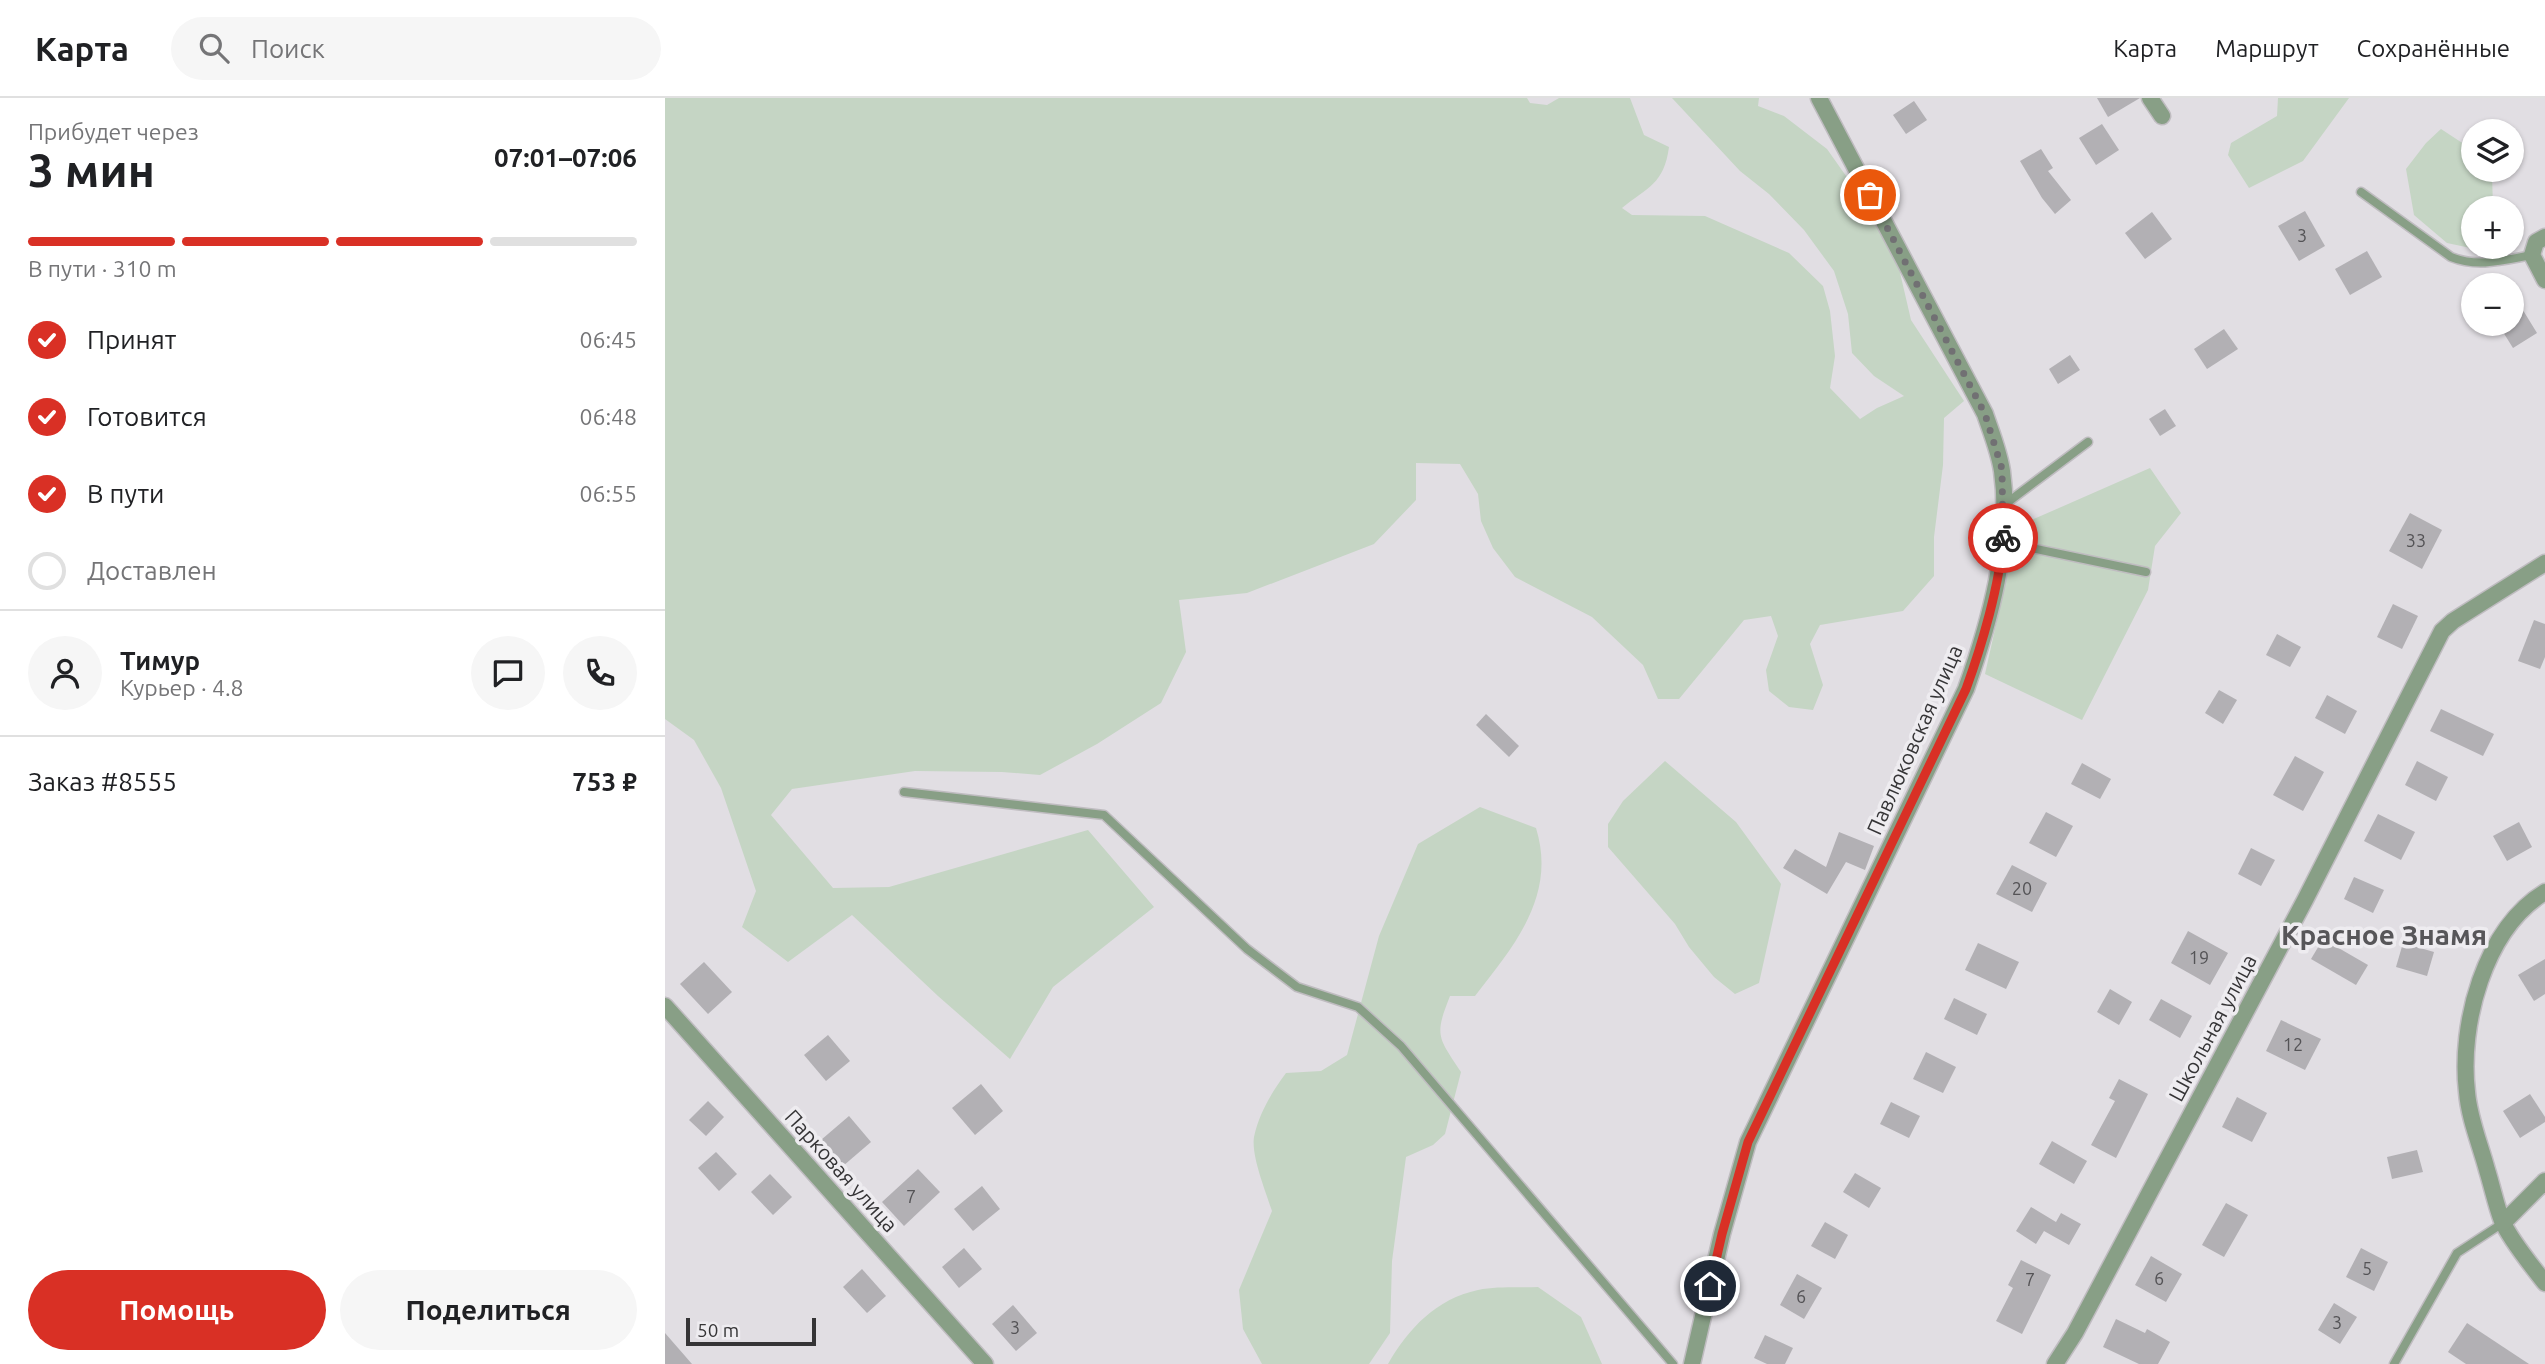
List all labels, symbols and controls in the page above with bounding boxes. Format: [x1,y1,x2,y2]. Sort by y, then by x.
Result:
search box [171,17,661,80]
icon: search [195,29,233,67]
text: Карта [35,30,129,67]
text: Поиск [251,34,325,63]
text: Карта [2113,35,2177,62]
text: Маршрут [2215,35,2319,62]
text: Сохранённые [2357,35,2510,62]
text: Прибудет через [28,119,199,144]
map controls [2461,119,2524,336]
button: layers [2461,119,2524,182]
text: 07:01–07:06 [494,143,637,172]
text: 3 мин [28,144,155,196]
pin [1840,165,1900,225]
icon: bag [1851,176,1889,214]
button: + [2461,196,2524,259]
house number: 3 [2297,225,2307,245]
text: В пути · 310 m [28,256,177,281]
button: − [2461,273,2524,336]
icon: check [28,321,66,359]
text: Принят [87,325,176,354]
text: 06:45 [579,327,637,352]
icon: check [28,398,66,436]
text: Готовится [87,402,207,431]
text: 06:48 [579,404,637,429]
icon: check [28,475,66,513]
text: В пути [87,479,164,508]
text: 06:55 [579,481,637,506]
courier [1968,503,2038,573]
icon: bike [1984,519,2022,557]
house number: 33 [2406,530,2426,550]
text: Доставлен [87,556,217,585]
button: person [28,636,102,710]
button: chat [471,636,545,710]
button: phone [563,636,637,710]
street label: Павлюковская улица [1861,641,1967,838]
text: Тимур [120,646,200,675]
text: Курьер · 4.8 [120,675,244,700]
text: Заказ #8555 [28,767,177,796]
text: 753 ₽ [572,767,637,796]
house number: 20 [2012,878,2032,898]
district label: Красное Знамя [2281,919,2487,950]
house number: 19 [2189,947,2209,967]
street label: Школьная улица [2163,950,2261,1105]
house number: 12 [2283,1034,2303,1054]
street label: Парковая улица [781,1104,903,1236]
house number: 7 [906,1186,916,1206]
pin [1680,1256,1740,1316]
house number: 5 [2362,1258,2372,1278]
icon: home [1691,1267,1729,1305]
house number: 6 [2154,1268,2164,1288]
house number: 7 [2025,1269,2035,1289]
button: Помощь [28,1270,326,1350]
button: Поделиться [340,1270,637,1350]
house number: 6 [1796,1286,1806,1306]
house number: 3 [2332,1312,2342,1332]
scale bar [686,1315,815,1347]
house number: 3 [1010,1317,1020,1337]
text: 50 m [697,1319,739,1341]

